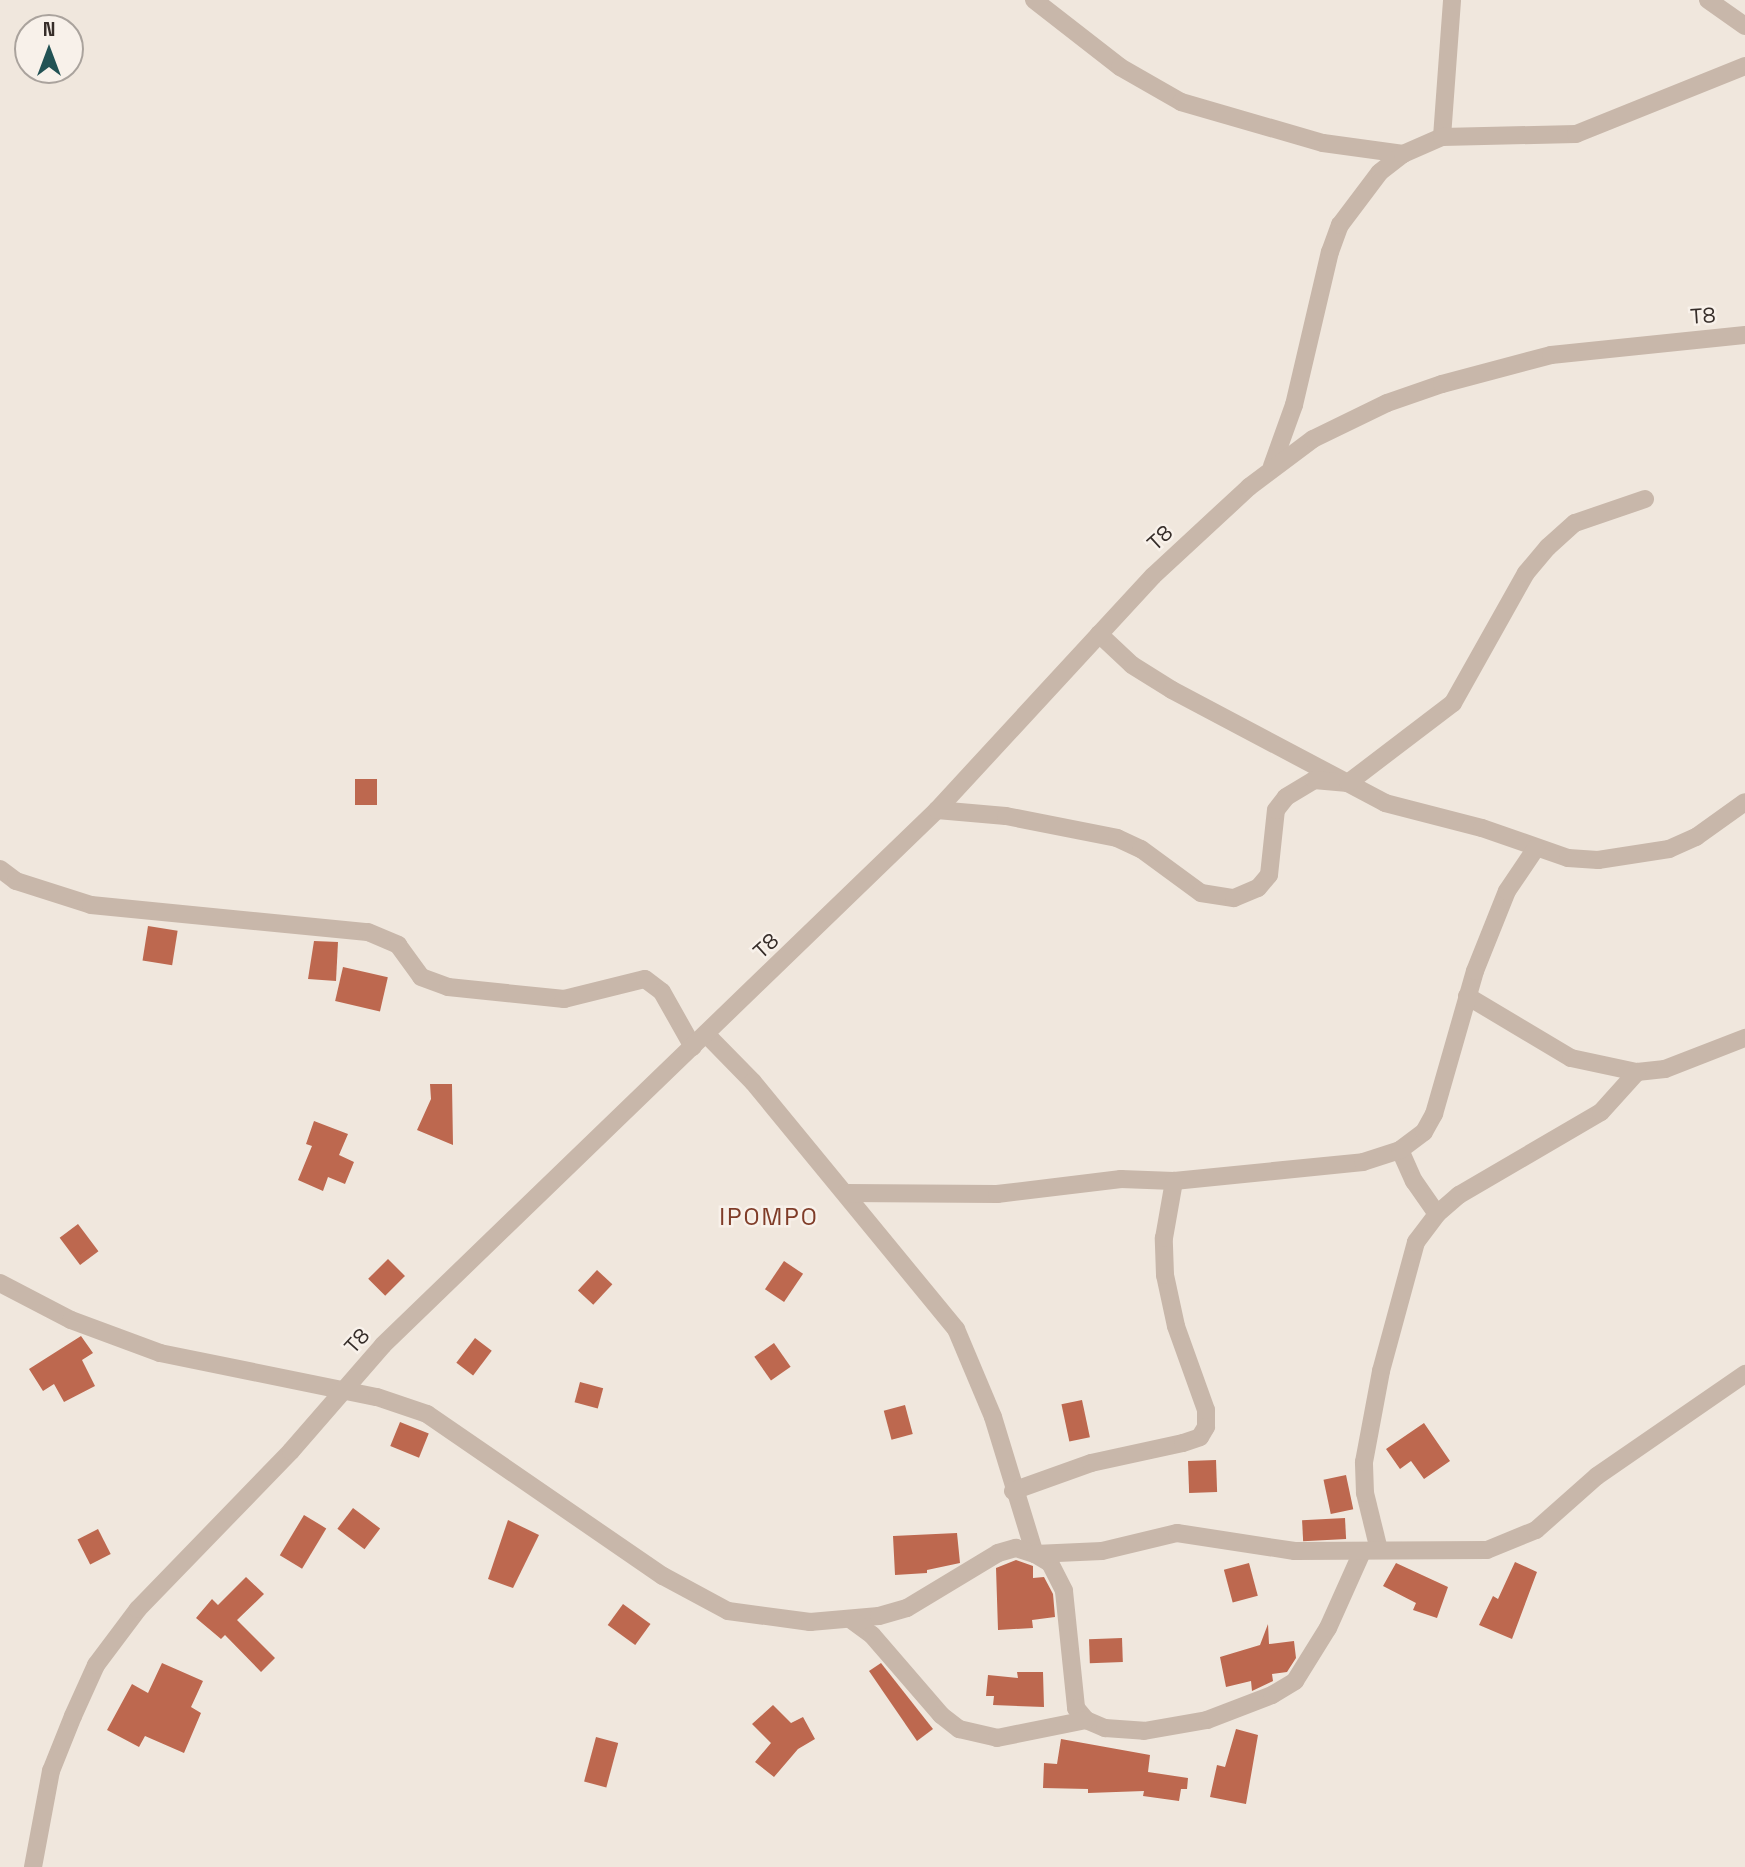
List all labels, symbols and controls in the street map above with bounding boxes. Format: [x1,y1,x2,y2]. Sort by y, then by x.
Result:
north arrow [14,14,84,84]
text: N [43,17,55,42]
street label: T8 [1689,303,1717,329]
street label: T8 [1142,520,1178,556]
street label: T8 [748,928,784,964]
district label: IPOMPO [720,1203,818,1231]
street label: T8 [339,1323,375,1359]

